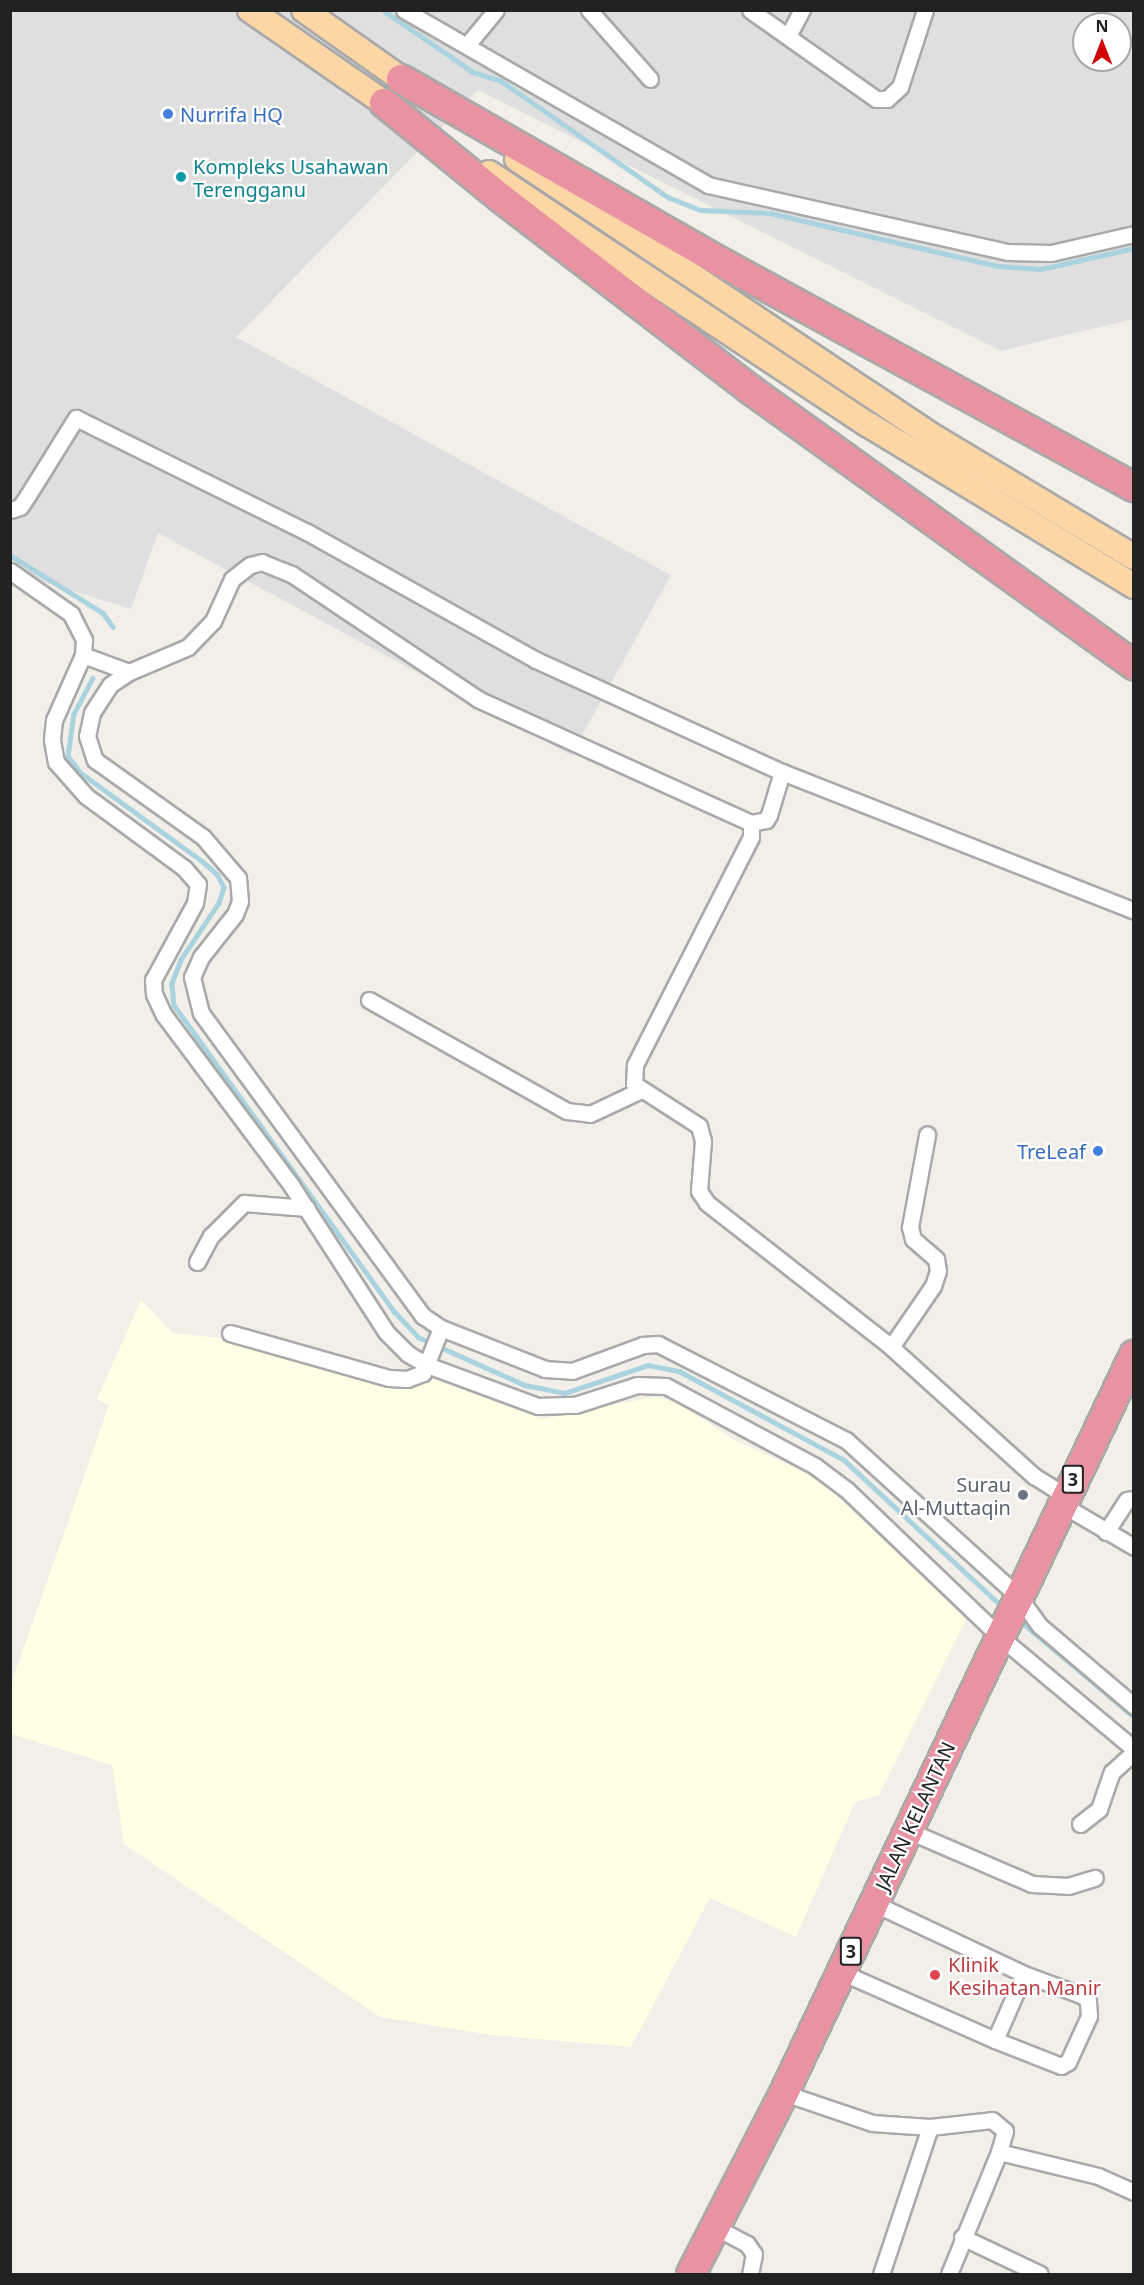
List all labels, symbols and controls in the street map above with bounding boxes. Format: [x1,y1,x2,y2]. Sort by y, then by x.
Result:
north arrow [1072,12,1132,72]
text: N [1095,15,1109,37]
place label: Nurrifa HQ [180,102,283,126]
marker: Nurrifa HQ [161,107,175,121]
place label: Kompleks Usahawan Terengganu [193,154,389,201]
marker: Kompleks Usahawan Terengganu [174,170,188,184]
place label: TreLeaf [1017,1139,1086,1163]
marker: TreLeaf [1091,1144,1105,1158]
road number: 3 [1061,1464,1085,1494]
place label: Surau Al-Muttaqin [901,1472,1011,1519]
marker: Surau Al-Muttaqin [1016,1488,1030,1502]
street label: JALAN KELANTAN [870,1738,960,1894]
road number: 3 [839,1936,863,1966]
place label: Klinik Kesihatan Manir [948,1952,1101,1999]
marker: Klinik Kesihatan Manir [926,1966,944,1984]

